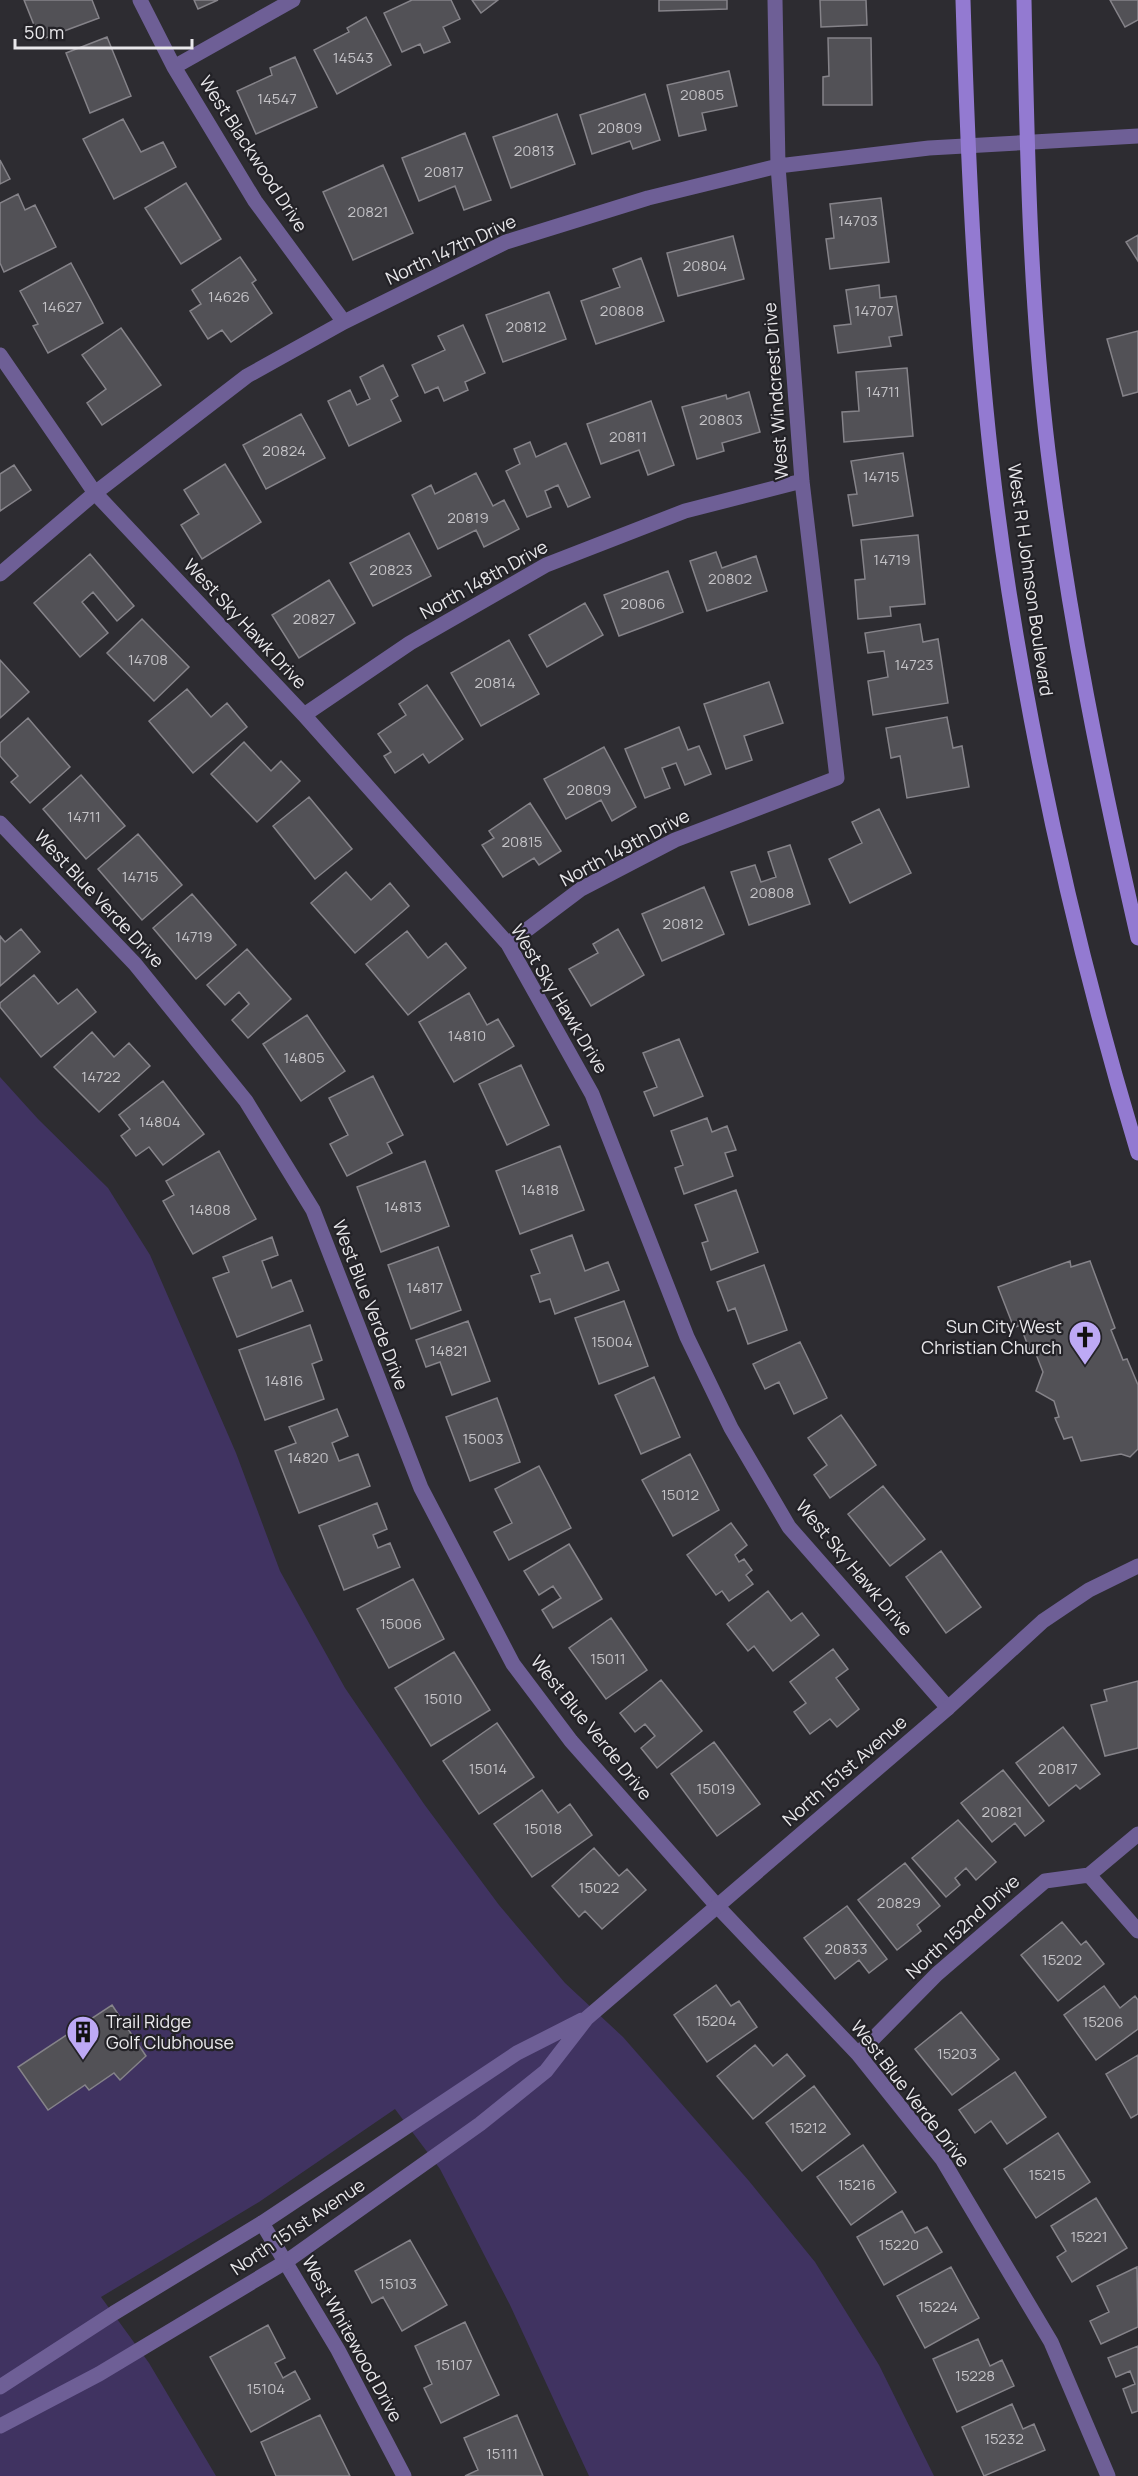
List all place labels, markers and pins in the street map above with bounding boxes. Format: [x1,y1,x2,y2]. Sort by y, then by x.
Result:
place label: Sun City West Christian Church [921,1314,1062,1359]
church icon: Sun City West Christian Church [1067,1319,1103,1366]
place label: Trail Ridge Golf Clubhouse [106,2009,234,2054]
building icon: Trail Ridge Golf Clubhouse [65,2014,101,2061]

